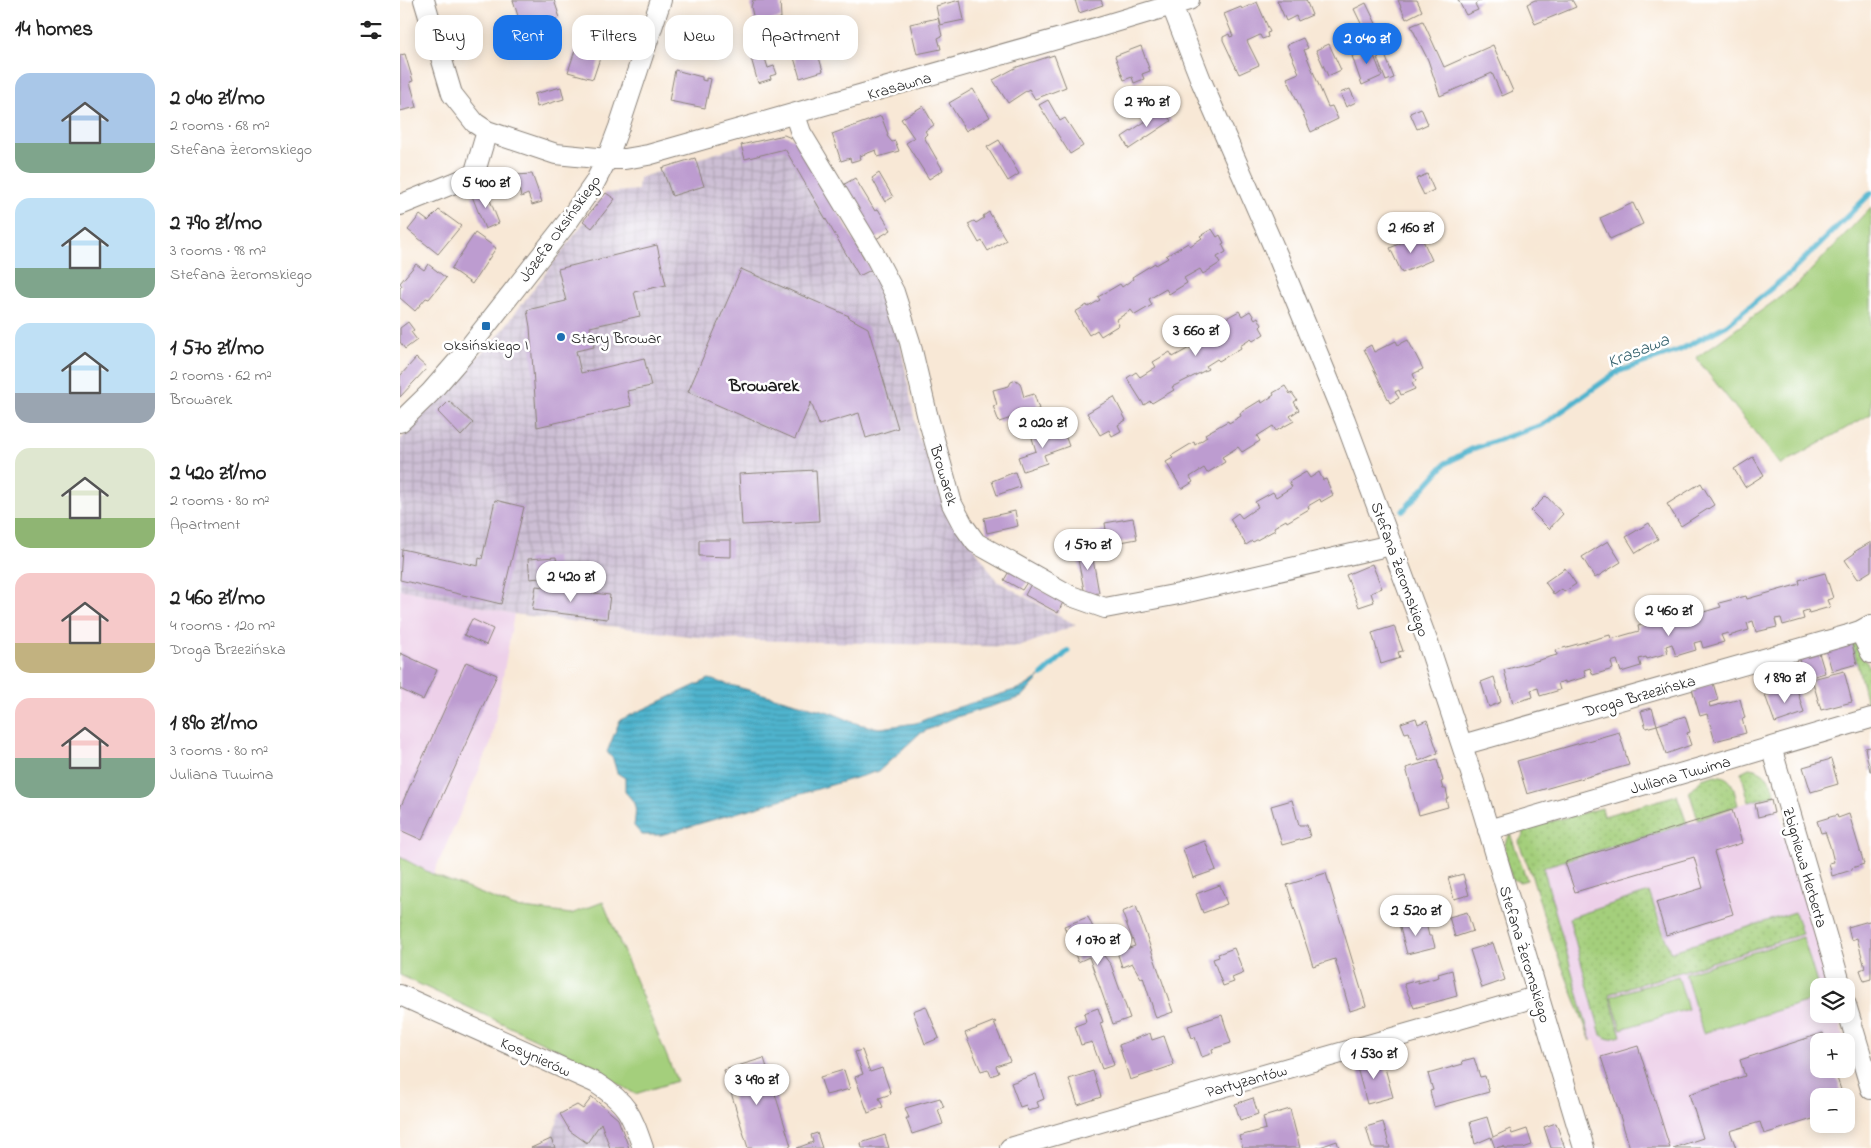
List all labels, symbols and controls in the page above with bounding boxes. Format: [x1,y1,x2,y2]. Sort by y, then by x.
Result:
text: 14 homes [15,15,93,45]
chip: Buy [415,15,483,60]
chip: Rent [493,15,562,60]
chip: Filters [572,15,655,60]
chip: New [665,15,733,60]
chip: Apartment [743,15,858,60]
icon: filters [357,16,385,44]
pin: 2 040 zł [1315,22,1419,65]
text: 2 040 zł [1344,27,1390,51]
street label: Krasawna [865,66,934,107]
text: 2 040 zł/mo [170,84,265,114]
pin: 2 790 zł [1095,86,1199,128]
text: 2 790 zł [1125,90,1169,114]
icon: home [55,93,115,153]
text: 2 rooms · 68 m² [170,114,270,138]
text: Stefana Żeromskiego [170,138,312,162]
pin: 5 400 zł [434,166,538,209]
text: 5 400 zł [462,171,510,195]
street label: Józefa Oksińskiego [514,171,608,288]
text: 2 790 zł/mo [170,209,262,239]
pin: 2 160 zł [1359,212,1463,254]
text: 2 160 zł [1388,216,1434,240]
icon: home [55,218,115,278]
text: 3 rooms · 98 m² [170,239,266,263]
text: Stefana Żeromskiego [170,263,312,287]
pin: 3 660 zł [1144,314,1248,357]
text: 3 660 zł [1173,319,1219,343]
marker: Oksińskiego I [480,320,492,332]
place label: Stary Browar [571,327,661,351]
water label: Krasawa [1604,328,1674,376]
marker: Stary Browar [555,331,567,343]
text: 1 570 zł/mo [170,334,264,364]
place label: Oksińskiego I [444,334,528,358]
icon: home [55,343,115,403]
text: 2 rooms · 62 m² [170,364,272,388]
district label: Browarek [728,374,800,400]
text: Browarek [170,388,232,412]
pin: 2 020 zł [991,406,1095,449]
text: 2 020 zł [1019,411,1067,435]
street label: Browarek [922,441,964,510]
text: 2 420 zł/mo [170,459,266,489]
icon: home [55,468,115,528]
text: 2 rooms · 80 m² [170,489,270,513]
street label: Stefana Żeromskiego [1364,499,1435,641]
text: Apartment [170,513,240,537]
pin: 1 570 zł [1036,528,1140,571]
text: 1 570 zł [1065,533,1111,557]
pin: 2 420 zł [519,560,623,603]
text: 2 420 zł [547,565,595,589]
text: 2 460 zł/mo [170,584,265,614]
icon: home [55,593,115,653]
pin: 2 460 zł [1617,594,1721,637]
text: 2 460 zł [1646,599,1692,623]
text: 4 rooms · 120 m² [170,614,275,638]
text: Droga Brzezińska [170,638,286,662]
pin: 1 890 zł [1733,662,1837,704]
text: 1 890 zł [1764,666,1806,690]
street label: Droga Brzezińska [1580,669,1698,725]
text: 1 890 zł/mo [170,709,258,739]
icon: home [55,718,115,778]
text: 3 rooms · 80 m² [170,739,268,763]
street label: Juliana Tuwima [1628,750,1734,802]
text: Juliana Tuwima [170,763,273,787]
street label: Zbigniewa Herberta [1775,804,1833,931]
street label: Stefana Żeromskiego [1492,883,1556,1026]
pin: 2 520 zł [1364,894,1468,937]
text: 2 520 zł [1391,899,1441,923]
pin: 1 070 zł [1046,924,1150,966]
text: 1 070 zł [1076,928,1120,952]
map controls [1810,978,1855,1133]
button: layers [1810,978,1855,1023]
street label: Kosynierów [496,1032,574,1084]
button: + [1810,1033,1855,1078]
pin: 1 530 zł [1322,1038,1426,1080]
text: 1 530 zł [1351,1042,1397,1066]
street label: Partyzantów [1203,1059,1290,1105]
pin: 3 490 zł [705,1064,809,1106]
text: 3 490 zł [735,1068,779,1092]
button: − [1810,1088,1855,1133]

